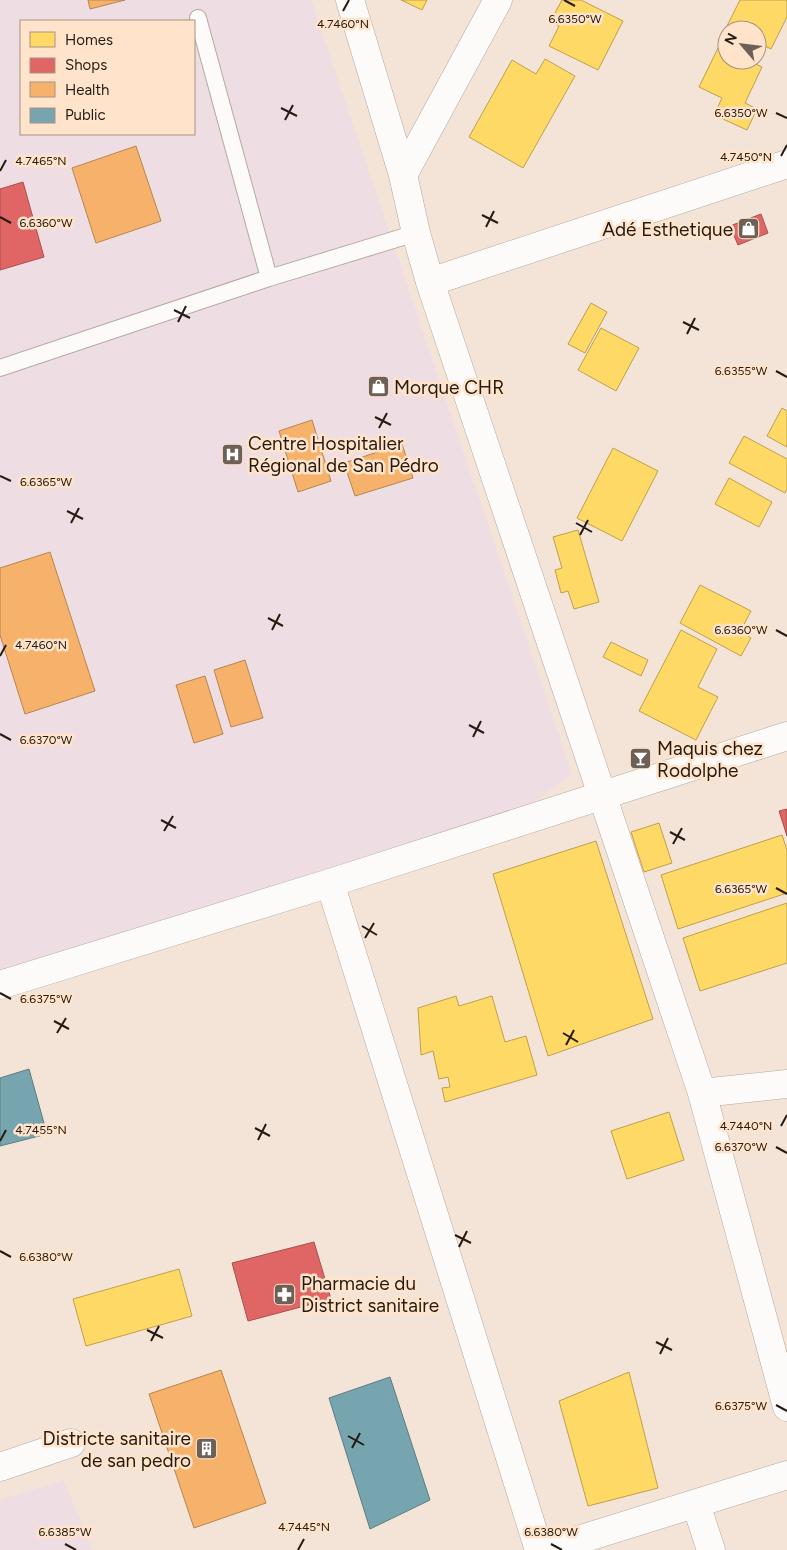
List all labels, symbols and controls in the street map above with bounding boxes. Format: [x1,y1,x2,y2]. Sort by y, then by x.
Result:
text: 6.6350°W [548,12,602,26]
text: 4.7460°N [317,17,369,31]
legend [20,20,195,135]
north arrow [717,20,767,70]
text: N [721,30,741,48]
text: Homes [65,31,113,49]
text: Shops [65,56,107,74]
text: Health [65,81,109,99]
text: Public [65,106,106,124]
text: 6.6350°W [714,106,768,120]
text: 4.7450°N [720,150,772,164]
text: 4.7465°N [15,154,67,168]
text: 6.6360°W [19,216,73,230]
shop icon: Adé Esthetique [737,217,761,241]
place label: Adé Esthetique [602,218,733,241]
text: 6.6355°W [715,364,768,378]
shop icon: Morque CHR [366,375,390,399]
place label: Morque CHR [394,376,504,399]
place label: Centre Hospitalier Régional de San Pédro [248,432,439,477]
hospital icon: Centre Hospitalier Régional de San Pédro [220,442,244,466]
text: 6.6365°W [20,475,73,489]
text: 6.6360°W [714,623,768,637]
text: 4.7460°N [15,638,67,652]
text: 6.6370°W [20,733,73,747]
place label: Maquis chez Rodolphe [657,737,763,782]
bar icon: Maquis chez Rodolphe [629,747,653,771]
text: 6.6365°W [715,882,768,896]
text: 6.6375°W [20,992,72,1006]
text: 4.7440°N [720,1119,772,1133]
text: 4.7455°N [15,1123,67,1137]
text: 6.6370°W [715,1140,768,1154]
text: 6.6380°W [19,1250,73,1264]
place label: Pharmacie du District sanitaire [301,1272,439,1317]
pharmacy icon: Pharmacie du District sanitaire [273,1282,297,1306]
text: 6.6375°W [715,1399,767,1413]
place label: Districte sanitaire de san pedro [43,1427,191,1472]
building icon: Districte sanitaire de san pedro [195,1437,219,1461]
text: 4.7445°N [278,1520,330,1534]
text: 6.6385°W [39,1525,92,1539]
text: 6.6380°W [524,1525,578,1539]

